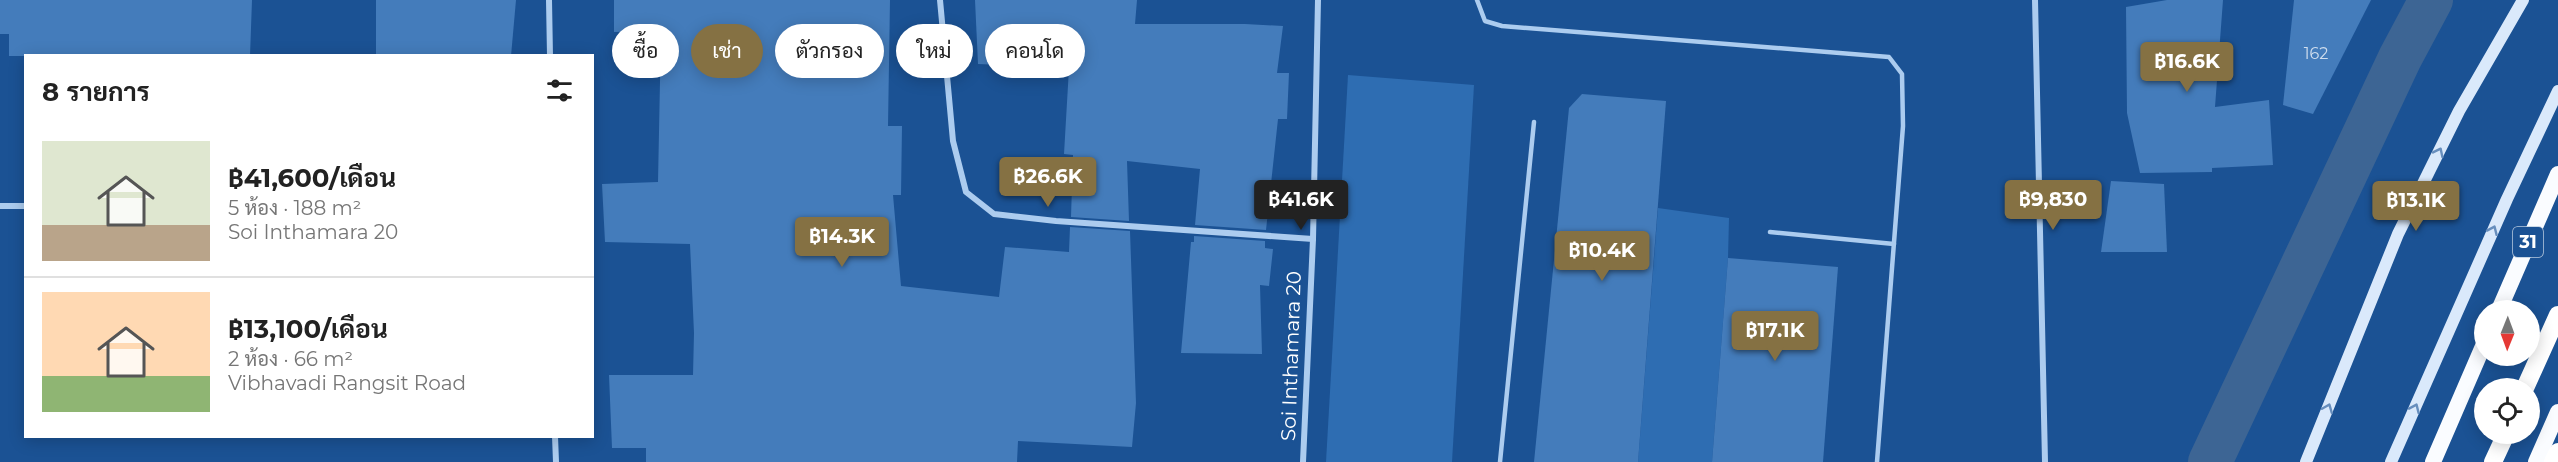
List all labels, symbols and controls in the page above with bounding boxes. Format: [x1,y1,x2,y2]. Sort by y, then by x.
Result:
chip: ซื้อ [612,24,679,78]
chip: เช่า [691,24,763,78]
chip: ตัวกรอง [775,24,884,78]
chip: ใหม่ [896,24,973,78]
chip: คอนโด [985,24,1085,78]
pin: ฿16.6K [2138,42,2236,93]
house number: 162 [2304,44,2328,63]
text: ฿16.6K [2154,49,2220,73]
icon: filters [543,74,576,107]
text: 8 รายการ [42,76,150,108]
one-way arrow [2431,147,2443,158]
pin: ฿26.6K [999,157,1097,208]
text: ฿41,600/เดือน [228,162,396,194]
text: ฿26.6K [1013,164,1083,188]
icon: home [90,165,162,237]
pin: ฿41.6K [1252,180,1350,231]
pin: ฿9,830 [2004,180,2102,231]
pin: ฿13.1K [2367,181,2465,232]
text: ฿41.6K [1268,187,1334,211]
text: ฿9,830 [2019,187,2087,211]
text: ฿13.1K [2386,188,2446,212]
text: 5 ห้อง · 188 m² [228,196,361,220]
pin: ฿14.3K [793,217,891,268]
text: Soi Inthamara 20 [228,220,398,244]
text: ฿14.3K [809,224,875,248]
one-way arrow [2486,225,2498,236]
road number: 31 [2513,227,2543,257]
pin: ฿10.4K [1553,231,1651,282]
text: ฿10.4K [1568,238,1636,262]
street label: Soi Inthamara 20 [1276,270,1306,442]
north arrow [2474,300,2540,366]
map controls [2474,300,2540,444]
pin: ฿17.1K [1726,311,1824,362]
text: ฿13,100/เดือน [228,313,388,345]
icon: home [90,316,162,388]
text: ฿17.1K [1746,318,1804,342]
text: 2 ห้อง · 66 m² [228,347,353,371]
text: Vibhavadi Rangsit Road [228,371,466,395]
button: locate [2474,378,2540,444]
one-way arrow [2321,403,2333,414]
one-way arrow [2408,404,2420,415]

